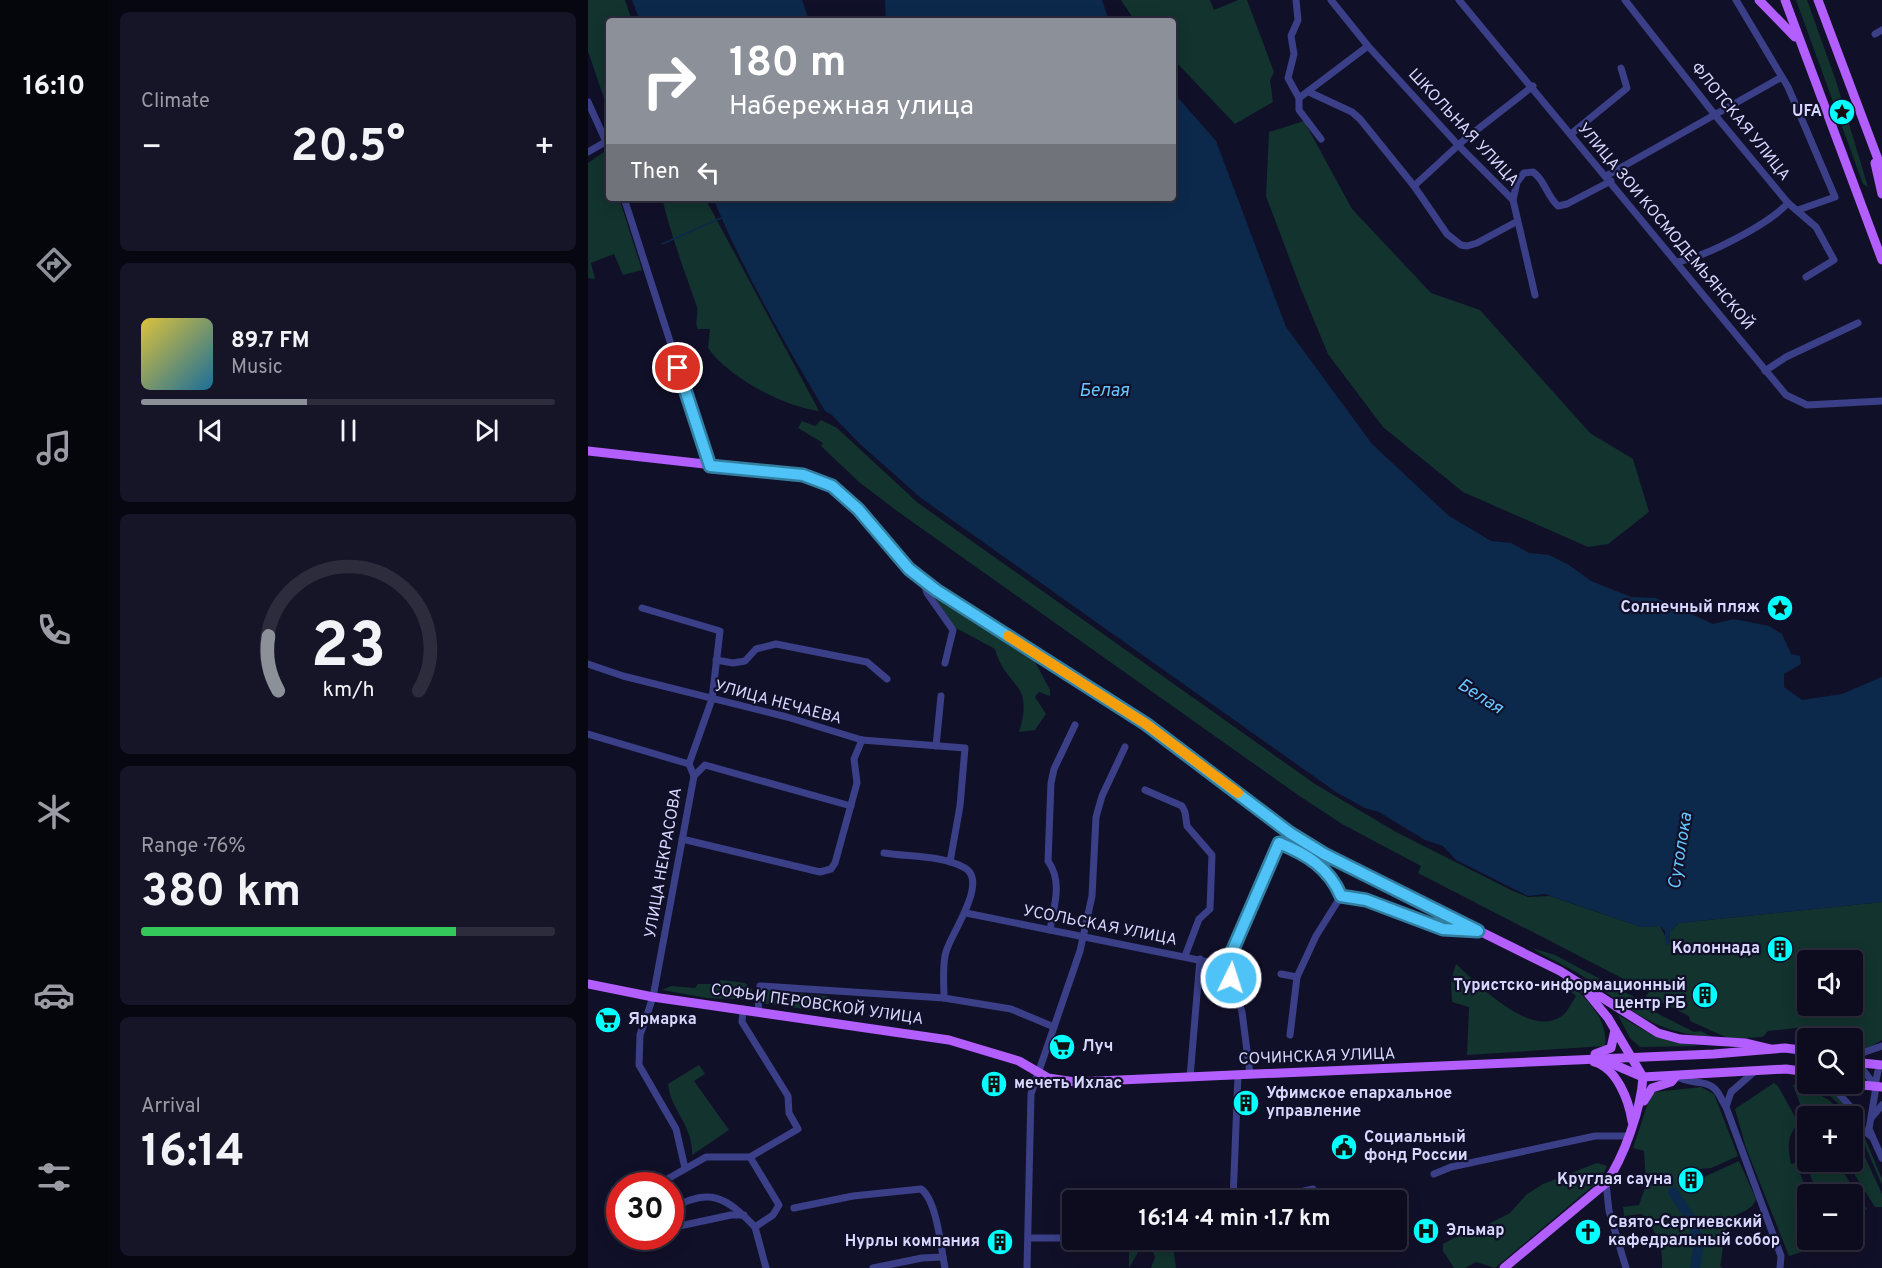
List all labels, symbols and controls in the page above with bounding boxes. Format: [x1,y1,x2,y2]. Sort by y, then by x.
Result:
text: 180 m [729,38,846,91]
icon: right [630,42,708,120]
street label: ФЛОТСКАЯ УЛИЦА [1686,59,1794,185]
street label: ШКОЛЬНАЯ УЛИЦА [1403,65,1523,191]
text: 16:10 [23,70,85,104]
text: Climate [141,89,210,115]
text: Набережная улица [729,90,974,124]
place icon: UFA [1827,97,1857,127]
place label: UFA [1792,102,1822,122]
street label: УЛИЦА ЗОИ КОСМОДЕМЬЯНСКОЙ [1573,118,1759,334]
text: 20.5° [291,120,405,177]
text: − [141,128,162,170]
text: + [534,128,555,170]
icon: left [692,156,725,189]
text: Then [630,159,680,186]
icon: directions [33,244,75,286]
text: 89.7 FM [231,328,310,355]
pin [652,342,703,393]
icon: arrive [661,351,694,384]
text: Music [231,355,283,381]
water label: Белая [1079,380,1130,403]
icon: previous [194,414,227,447]
icon: pause [332,414,365,447]
icon: next [470,414,503,447]
icon: music [33,427,75,469]
place icon: Солнечный пляж [1765,593,1795,623]
place label: Солнечный пляж [1621,598,1760,618]
icon: phone [33,609,75,651]
text: 23 [310,610,386,689]
water label: Белая [1453,674,1508,721]
street label: УЛИЦА НЕЧАЕВА [712,676,844,730]
text: km/h [322,677,374,704]
street label: УЛИЦА НЕКРАСОВА [641,786,687,940]
icon: climate [33,791,75,833]
water label: Сутолока [1664,810,1699,891]
text: Range · 76% [141,834,246,860]
text: 380 km [141,865,301,922]
street label: УСОЛЬСКАЯ УЛИЦА [1021,901,1179,951]
building icon: Колоннада [1765,934,1795,964]
place label: Колоннада [1672,939,1760,959]
position arrow [1199,946,1263,1010]
map controls [1797,950,1863,1250]
button: sound [1797,950,1863,1016]
icon: car [33,974,75,1016]
place label: Туристско-информационный центр РБ [1453,976,1686,1014]
street label: СОФЬИ ПЕРОВСКОЙ УЛИЦА [709,978,925,1030]
building icon: Туристско-информационный центр РБ [1690,980,1720,1010]
supermarket icon: Ярмарка [593,1005,623,1035]
place label: Ярмарка [628,1010,697,1030]
button: search [1797,1028,1863,1094]
supermarket icon: Луч [1047,1032,1077,1062]
place label: Луч [1082,1037,1113,1057]
street label: СОЧИНСКАЯ УЛИЦА [1238,1044,1396,1070]
building icon: мечеть Ихлас [979,1069,1009,1099]
place label: мечеть Ихлас [1014,1074,1122,1094]
place label: Уфимское епархальное управление [1266,1084,1452,1122]
building icon: Уфимское епархальное управление [1231,1088,1261,1118]
text: Arrival [141,1094,201,1120]
button: + [1797,1106,1863,1172]
text: 16:14 [141,1125,245,1182]
place label: Социальный фонд России [1364,1128,1468,1166]
public building icon: Социальный фонд России [1329,1132,1359,1162]
icon: filters [33,1156,75,1198]
building icon: Круглая сауна [1676,1165,1706,1195]
place label: Круглая сауна [1557,1170,1672,1190]
speed limit sign: 30 [606,1172,684,1250]
button: − [1797,1184,1863,1250]
text: 16:14 · 4 min · 1.7 km [1138,1206,1331,1233]
place label: Свято-Сергиевский кафедральный собор [1608,1213,1780,1251]
hospital icon: Эльмар [1411,1216,1441,1246]
church icon: Свято-Сергиевский кафедральный собор [1573,1217,1603,1247]
place label: Эльмар [1446,1221,1504,1241]
building icon: Нурлы компания [985,1227,1015,1257]
place label: Нурлы компания [845,1232,980,1252]

